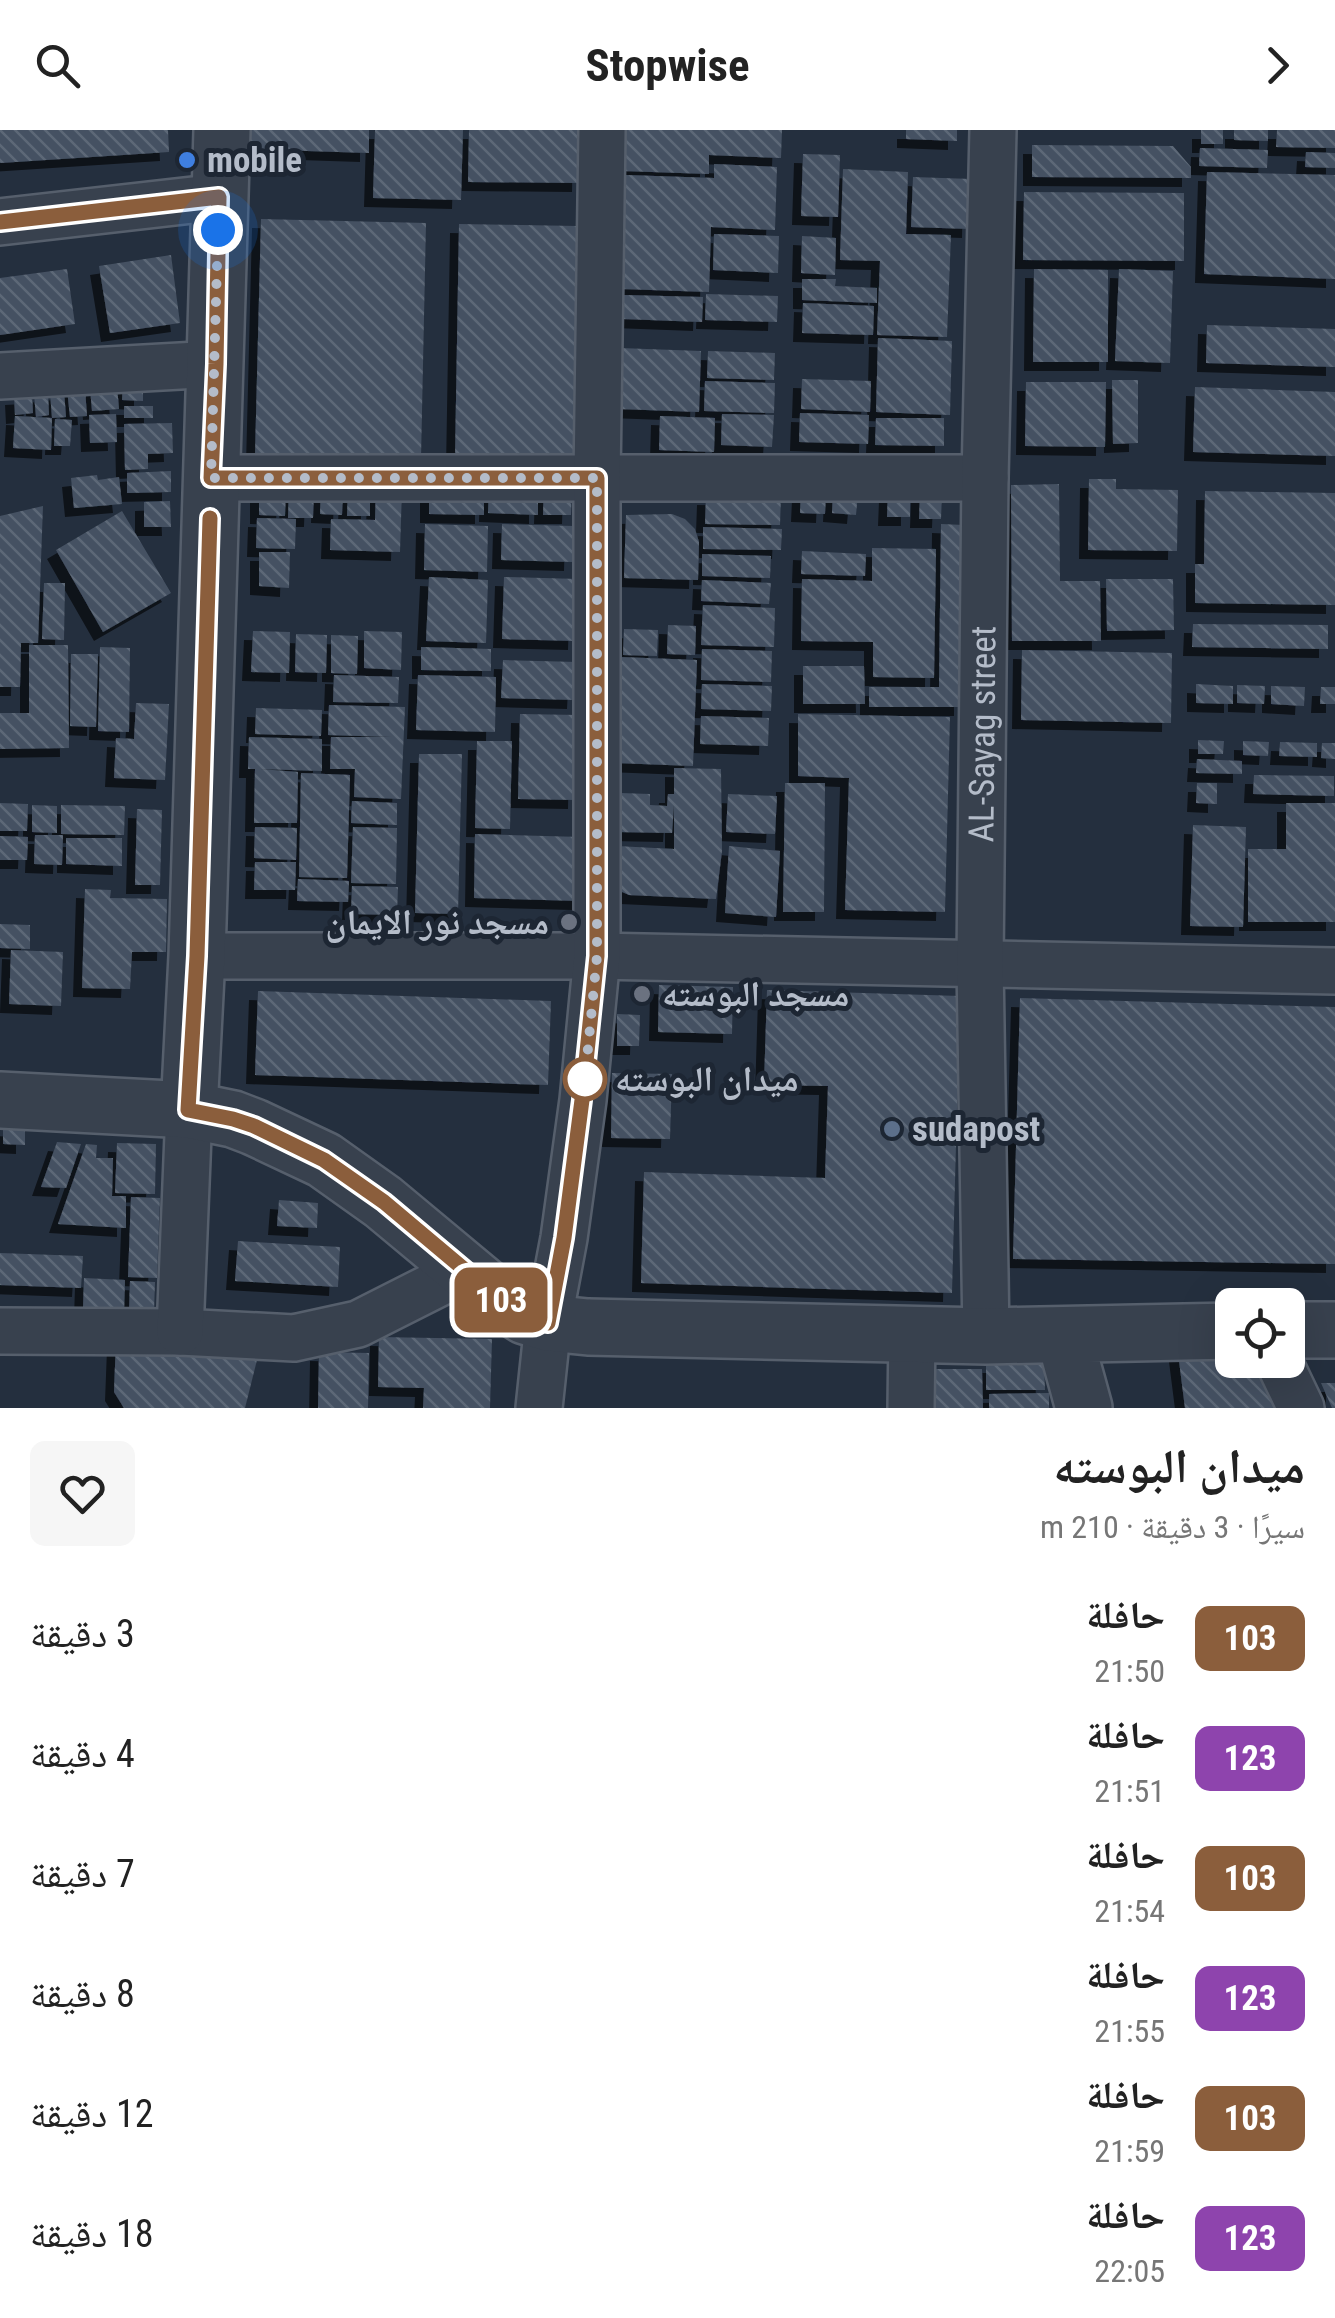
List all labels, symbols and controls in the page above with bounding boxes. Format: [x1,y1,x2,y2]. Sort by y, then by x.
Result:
icon: search [30,38,85,93]
icon: forward [1250,38,1305,93]
text: Stopwise [586,39,749,92]
place label: mobile [207,140,302,181]
marker: mobile [176,149,198,171]
your location [193,205,243,255]
street label: AL-Sayag street [961,626,1004,842]
place label: مسجد نور الايمان [325,902,549,943]
marker: مسجد نور الايمان [558,911,580,933]
place label: مسجد البوسته [662,974,849,1015]
marker: مسجد البوسته [631,983,653,1005]
marker: ميدان البوسته [564,1058,606,1100]
place label: ميدان البوسته [615,1059,799,1100]
place label: sudapost [912,1109,1040,1150]
marker: sudapost [881,1118,903,1140]
line badge: 103 [444,1268,558,1332]
text: 103 [474,1280,528,1321]
map controls [1215,1288,1305,1378]
button: locate [1215,1288,1305,1378]
text: ميدان البوسته [1053,1438,1305,1495]
button: heart [30,1441,135,1546]
text: سيرًا · 3 دقيقة · 210 m [1040,1508,1305,1546]
text: حافلة [1086,1593,1165,1637]
text: 3 دقيقة [30,1612,135,1656]
text: 103 [1223,1618,1277,1659]
text: 21:50 [1094,1652,1165,1690]
text: حافلة [1086,1713,1165,1757]
text: 4 دقيقة [30,1732,135,1776]
text: 123 [1223,1738,1277,1779]
text: 21:51 [1094,1772,1165,1810]
text: حافلة [1086,1833,1165,1877]
text: 7 دقيقة [30,1852,135,1896]
text: 103 [1223,1858,1277,1899]
text: 21:54 [1094,1892,1165,1930]
text: حافلة [1086,1953,1165,1997]
text: 8 دقيقة [30,1972,135,2016]
text: 123 [1223,1978,1277,2019]
text: 21:55 [1094,2012,1165,2050]
text: حافلة [1086,2073,1165,2117]
text: 12 دقيقة [30,2092,154,2136]
text: 103 [1223,2098,1277,2139]
text: 21:59 [1094,2132,1165,2170]
text: حافلة [1086,2193,1165,2237]
text: 18 دقيقة [30,2212,154,2256]
text: 123 [1223,2218,1277,2259]
text: 22:05 [1094,2252,1165,2290]

